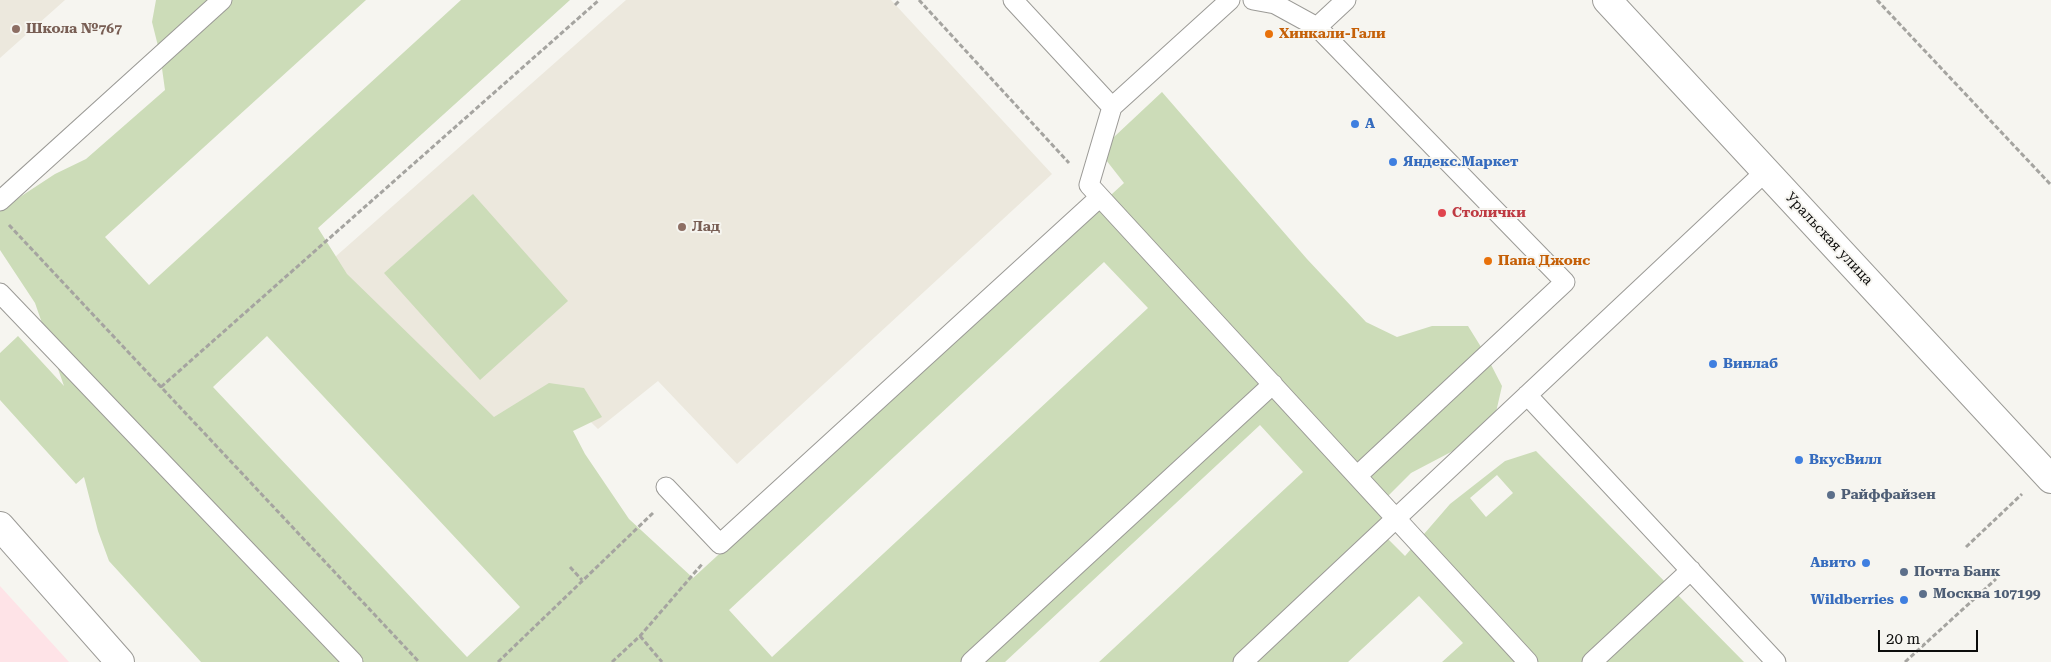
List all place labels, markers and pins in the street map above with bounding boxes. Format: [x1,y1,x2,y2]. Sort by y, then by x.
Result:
place label: Школа №767 [26,21,122,37]
marker: Школа №767 [10,23,22,35]
place label: Хинкали-Гали [1279,26,1386,42]
marker: Хинкали-Гали [1263,28,1275,40]
place label: А [1365,116,1375,132]
marker: А [1349,118,1361,130]
place label: Яндекс.Маркет [1403,154,1518,170]
marker: Яндекс.Маркет [1387,156,1399,168]
place label: Столички [1452,205,1526,221]
marker: Столички [1436,207,1448,219]
place label: Лад [692,219,720,235]
marker: Лад [676,221,688,233]
place label: Папа Джонс [1498,253,1590,269]
marker: Папа Джонс [1482,255,1494,267]
place label: Винлаб [1723,356,1778,372]
marker: Винлаб [1707,358,1719,370]
place label: ВкусВилл [1809,452,1882,468]
marker: ВкусВилл [1793,454,1805,466]
place label: Райффайзен [1841,487,1936,503]
marker: Райффайзен [1825,489,1837,501]
place label: Авито [1810,555,1856,571]
marker: Авито [1860,557,1872,569]
place label: Почта Банк [1914,564,2000,580]
marker: Почта Банк [1898,566,1910,578]
place label: Москва 107199 [1933,586,2041,602]
marker: Москва 107199 [1917,588,1929,600]
place label: Wildberries [1811,592,1894,608]
marker: Wildberries [1898,594,1910,606]

